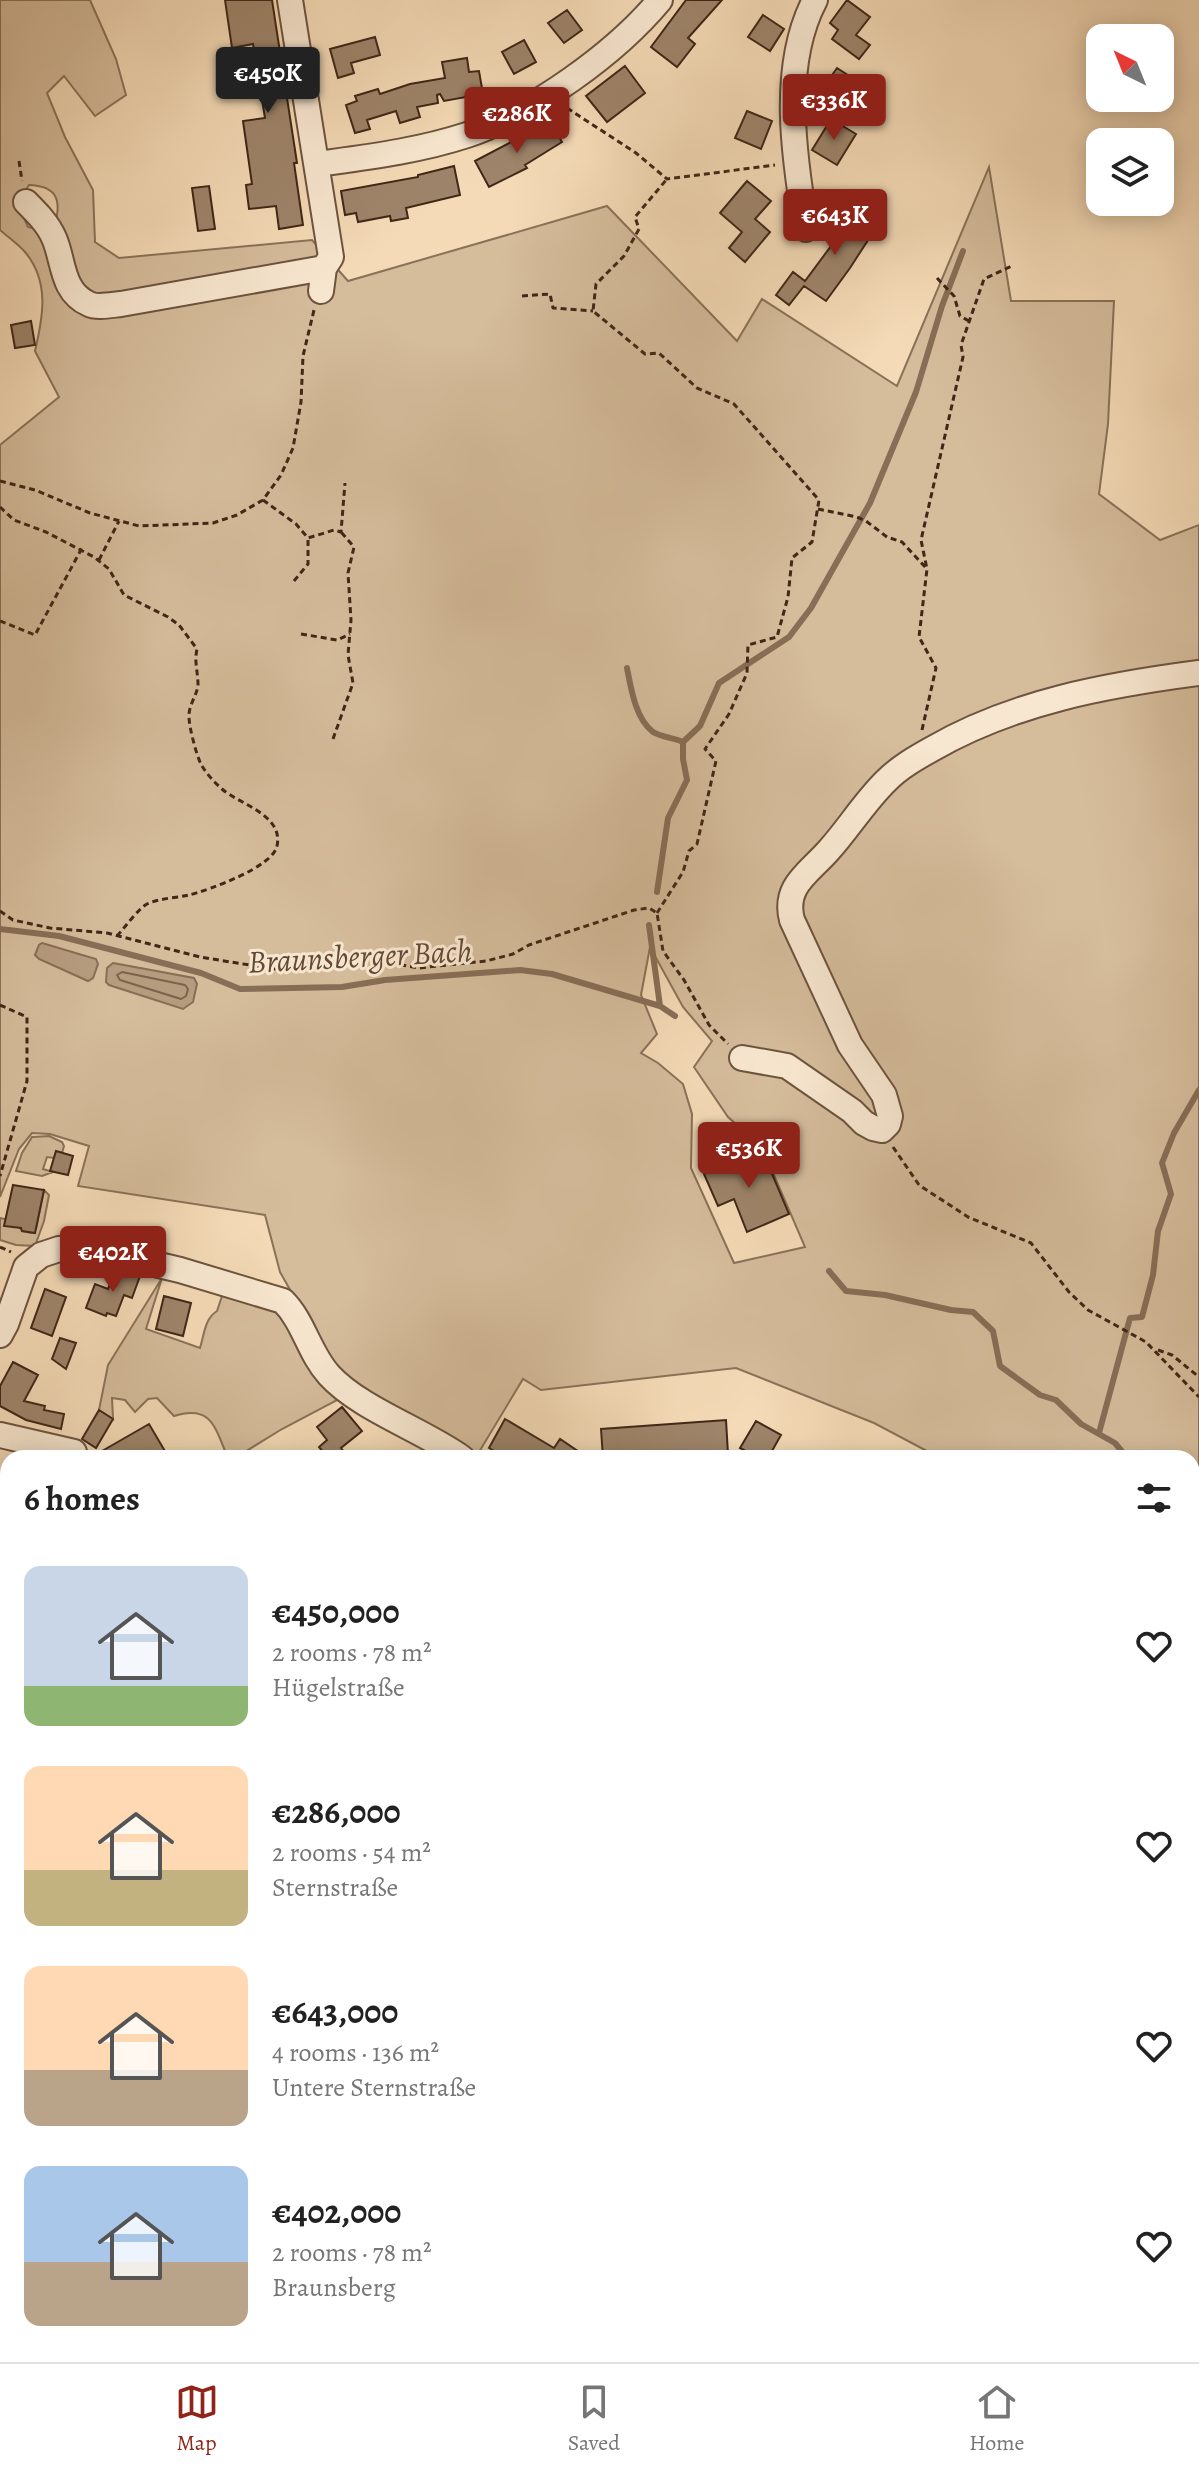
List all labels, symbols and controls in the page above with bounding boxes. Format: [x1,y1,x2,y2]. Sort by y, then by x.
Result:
north arrow [1086,24,1174,112]
map controls [1086,24,1174,216]
pin: €450K [212,47,324,115]
text: €450K [234,55,302,90]
pin: €336K [778,74,890,142]
text: €336K [801,82,867,117]
pin: €286K [461,87,573,155]
text: €286K [482,95,552,130]
button: layers [1086,128,1174,216]
pin: €643K [779,189,891,257]
text: €643K [801,197,869,232]
water label: Braunsberger Bach [247,928,473,984]
pin: €536K [693,1122,805,1190]
text: €536K [716,1130,782,1165]
pin: €402K [57,1226,169,1294]
text: €402K [78,1234,148,1269]
text: 6 homes [24,1475,140,1522]
icon: filters [1132,1476,1176,1520]
text: €450,000 [272,1588,400,1635]
icon: home [88,1598,184,1694]
icon: heart [1132,1624,1176,1668]
text: 2 rooms · 78 m² [272,1635,431,1670]
text: Hügelstraße [272,1670,405,1705]
text: €286,000 [272,1788,401,1835]
icon: home [88,1798,184,1894]
icon: heart [1132,1824,1176,1868]
text: 2 rooms · 54 m² [272,1835,431,1870]
text: Sternstraße [272,1870,398,1905]
text: €643,000 [272,1988,398,2035]
icon: home [88,1998,184,2094]
icon: heart [1132,2024,1176,2068]
text: 4 rooms · 136 m² [272,2035,439,2070]
text: Untere Sternstraße [272,2070,476,2105]
text: €402,000 [272,2188,401,2235]
icon: home [88,2198,184,2294]
icon: heart [1132,2224,1176,2268]
text: 2 rooms · 78 m² [272,2235,431,2270]
text: Braunsberg [272,2270,396,2305]
tab: Map [175,2380,219,2458]
tab: Saved [568,2380,620,2458]
tab: Home [969,2380,1024,2458]

